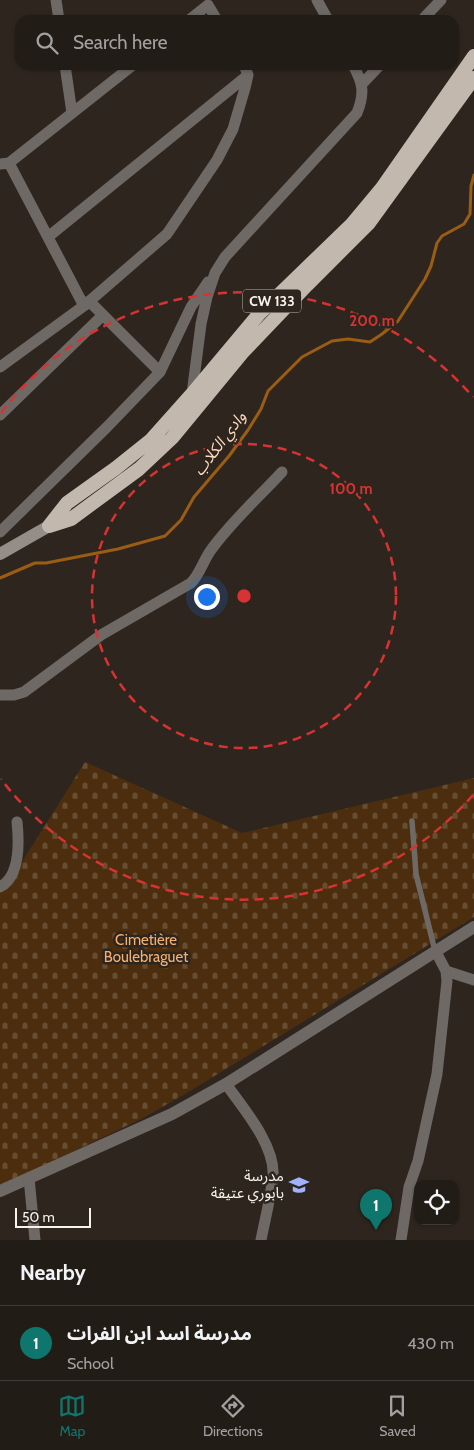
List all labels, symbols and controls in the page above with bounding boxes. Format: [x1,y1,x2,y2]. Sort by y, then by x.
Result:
search box [15,15,459,70]
icon: search [33,29,61,57]
text: Search here [73,31,167,54]
road number: CW 133 [243,290,301,312]
text: 200 m [349,312,395,330]
water label: وادي الكلاب [189,407,253,481]
text: 100 m [329,480,373,498]
your location [194,584,220,610]
centre of rings [235,587,253,605]
park label: Cimetière Boulebraguet [104,931,188,966]
place label: مدرسة بابوري عتيقة [211,1167,284,1204]
school or university icon: مدرسة بابوري عتيقة [288,1174,310,1196]
map controls [414,1180,459,1225]
button: locate [414,1180,459,1225]
pin: 1 [360,1189,392,1230]
scale bar [15,1205,91,1228]
text: 50 m [22,1208,55,1226]
text: Nearby [20,1260,86,1285]
text: مدرسة اسد ابن الفرات [67,1322,252,1345]
text: 1 [33,1334,39,1353]
text: 430 m [407,1334,454,1353]
text: School [67,1354,114,1373]
tab: Map [58,1392,86,1440]
tab: Directions [203,1392,263,1440]
tab: Saved [379,1392,416,1440]

